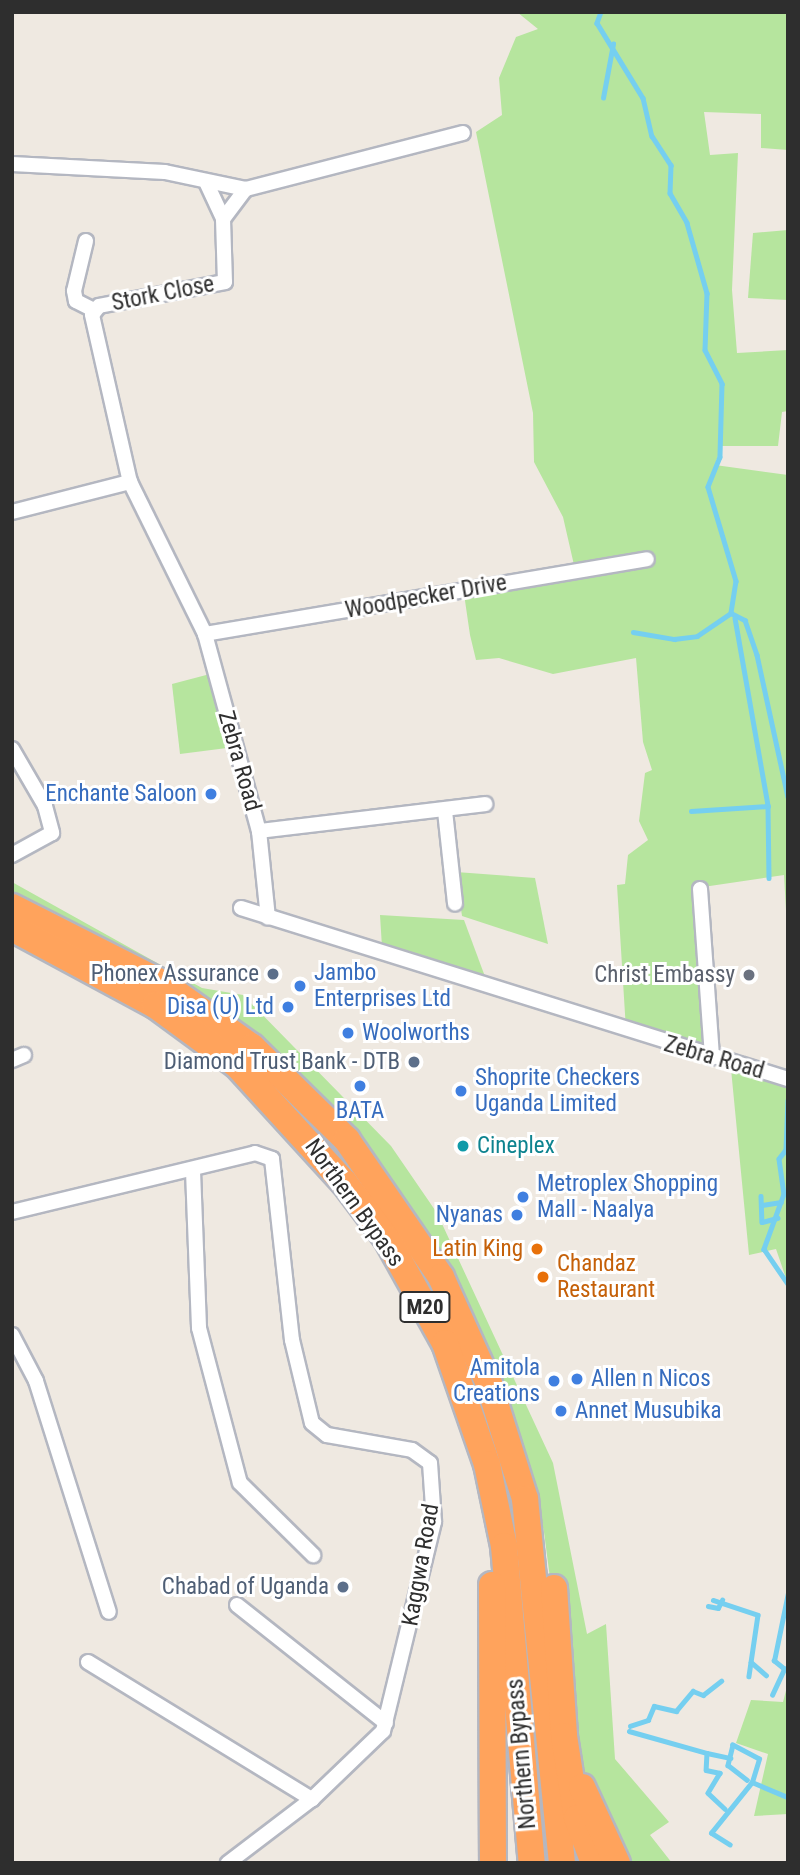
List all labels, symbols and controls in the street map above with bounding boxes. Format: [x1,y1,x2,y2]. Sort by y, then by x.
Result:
street label: Stork Close [109,271,217,317]
street label: Woodpecker Drive [343,569,509,625]
street label: Zebra Road [212,708,266,814]
place label: Enchante Saloon [45,780,197,808]
marker: Enchante Saloon [203,786,219,802]
place label: Jambo Enterprises Ltd [314,959,451,1013]
place label: Phonex Assurance [91,960,259,988]
place label: Christ Embassy [594,961,735,989]
marker: Phonex Assurance [265,966,281,982]
marker: Christ Embassy [741,967,757,983]
marker: Jambo Enterprises Ltd [292,978,308,994]
place label: Disa (U) Ltd [167,993,274,1021]
marker: Disa (U) Ltd [280,999,296,1015]
place label: Woolworths [362,1019,470,1047]
marker: Woolworths [340,1025,356,1041]
street label: Zebra Road [661,1031,767,1085]
place label: Diamond Trust Bank - DTB [163,1048,400,1076]
marker: Diamond Trust Bank - DTB [406,1054,422,1070]
place label: Shoprite Checkers Uganda Limited [475,1064,640,1118]
marker: BATA [352,1078,368,1094]
marker: Shoprite Checkers Uganda Limited [453,1083,469,1099]
place label: BATA [336,1097,384,1125]
place label: Cineplex [477,1132,555,1160]
street label: Northern Bypass [298,1134,410,1272]
marker: Cineplex [455,1138,471,1154]
place label: Metroplex Shopping Mall - Naalya [537,1170,718,1224]
marker: Metroplex Shopping Mall - Naalya [515,1189,531,1205]
place label: Nyanas [436,1201,503,1229]
marker: Nyanas [509,1207,525,1223]
place label: Latin King [432,1235,523,1263]
marker: Latin King [529,1241,545,1257]
place label: Chandaz Restaurant [557,1250,655,1304]
marker: Chandaz Restaurant [535,1269,551,1285]
road number: M20 [399,1290,451,1324]
place label: Amitola Creations [453,1354,540,1408]
place label: Allen n Nicos [591,1365,711,1393]
marker: Allen n Nicos [569,1371,585,1387]
marker: Amitola Creations [546,1373,562,1389]
place label: Annet Musubika [575,1397,722,1425]
marker: Annet Musubika [553,1403,569,1419]
street label: Kaggwa Road [397,1502,445,1628]
place label: Chabad of Uganda [162,1573,329,1601]
marker: Chabad of Uganda [335,1579,351,1595]
street label: Northern Bypass [502,1678,542,1830]

